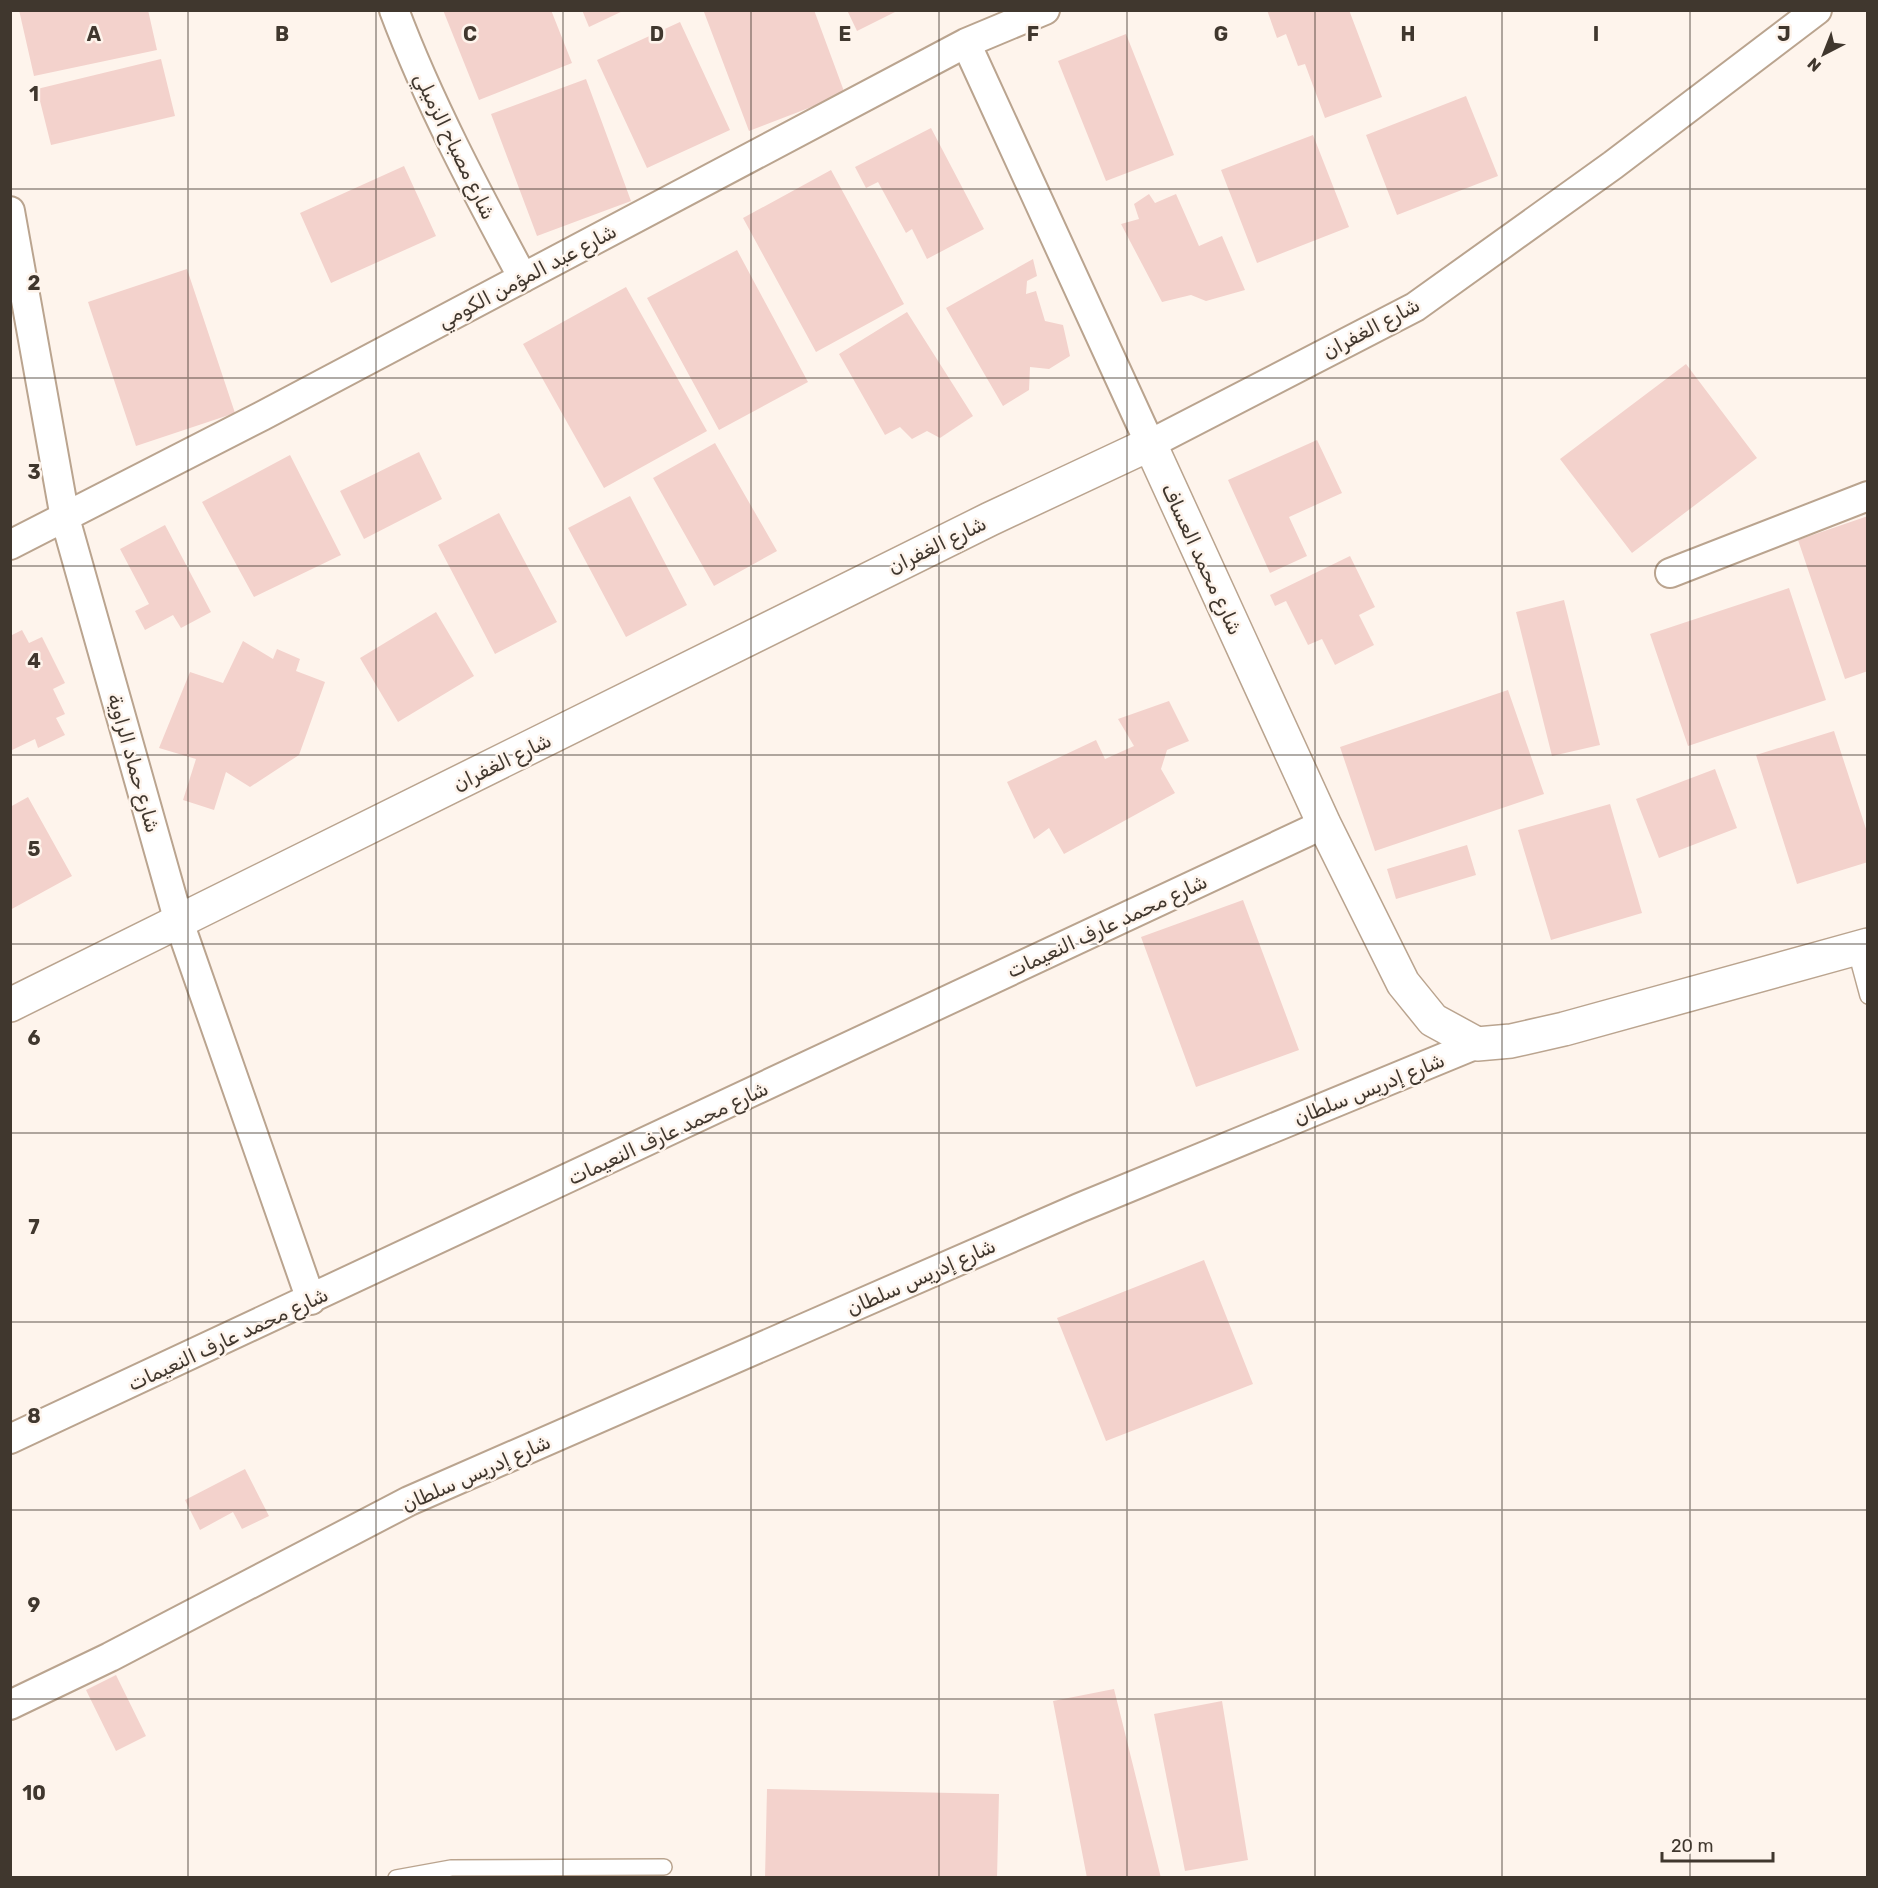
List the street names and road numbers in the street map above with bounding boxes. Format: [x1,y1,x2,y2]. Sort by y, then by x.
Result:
street label: شارع مصباح الزميلي [406,69,501,225]
street label: شارع عبد المؤمن الكومي [433,219,622,336]
street label: شارع الغفران [1318,292,1425,365]
street label: شارع محمد العساف [1155,479,1248,639]
street label: شارع الغفران [884,511,991,581]
street label: شارع حماد الراوية [101,691,165,836]
street label: شارع الغفران [449,728,556,798]
street label: شارع محمد عارف النعيمات [1003,869,1212,985]
street label: شارع إدريس سلطان [1290,1048,1449,1132]
street label: شارع محمد عارف النعيمات [564,1076,773,1192]
street label: شارع إدريس سلطان [843,1233,1000,1322]
street label: شارع محمد عارف النعيمات [124,1282,333,1398]
street label: شارع إدريس سلطان [398,1429,555,1518]

